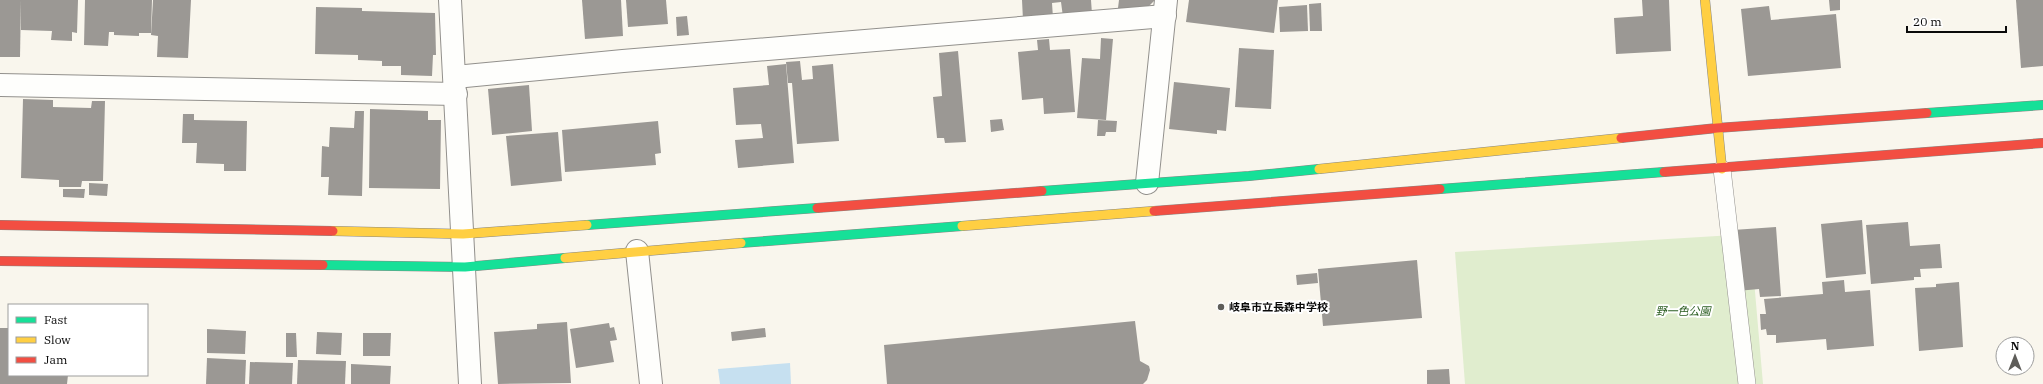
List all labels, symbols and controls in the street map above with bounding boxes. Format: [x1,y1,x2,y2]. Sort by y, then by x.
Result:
scale bar [1907,8,2006,34]
text: 20 m [1913,14,1942,29]
place label: 岐阜市立長森中学校 [1229,300,1328,314]
marker: 岐阜市立長森中学校 [1216,302,1226,312]
legend [8,304,148,376]
park label: 野一色公園 [1656,304,1712,318]
text: Fast [44,312,68,327]
text: Slow [44,332,71,347]
north arrow [1995,336,2035,376]
text: N [2011,339,2020,353]
text: Jam [44,352,68,367]

